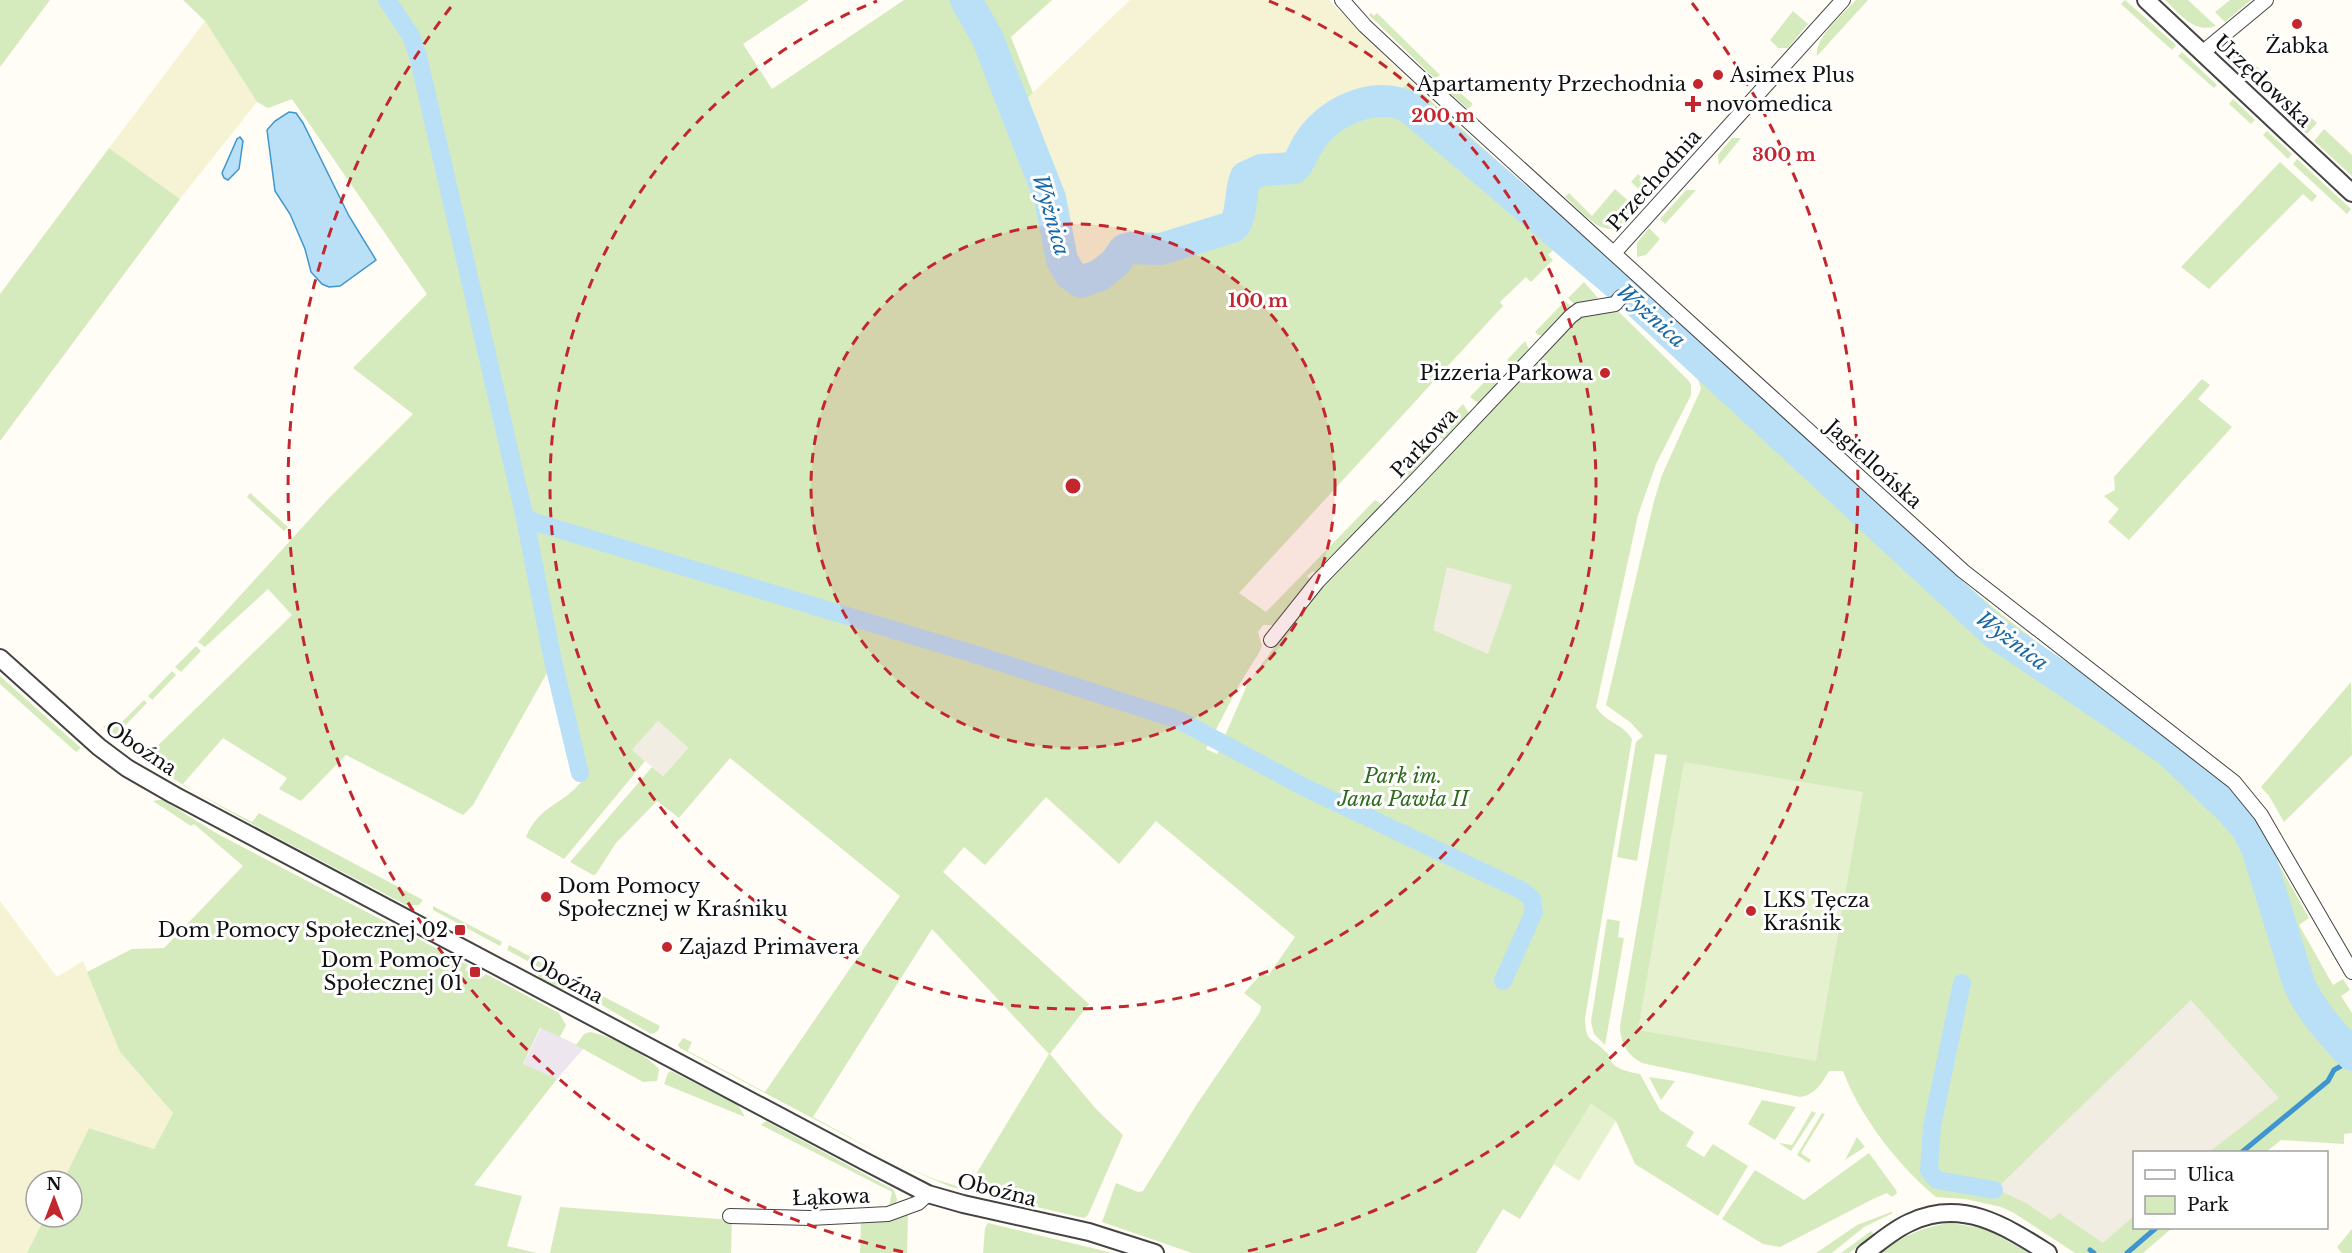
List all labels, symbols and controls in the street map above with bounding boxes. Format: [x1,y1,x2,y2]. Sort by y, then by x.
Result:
marker: Żabka [2290,17,2304,31]
street label: Urzędowska [2209,30,2317,133]
place label: Żabka [2266,33,2329,58]
place label: Asimex Plus [1729,63,1855,87]
marker: Asimex Plus [1711,68,1725,82]
place label: Apartamenty Przechodnia [1416,72,1687,96]
marker: Apartamenty Przechodnia [1691,77,1705,91]
place label: novomedica [1706,92,1833,116]
marker: novomedica [1684,95,1702,113]
text: 200 m [1411,105,1475,127]
street label: Przechodnia [1602,123,1707,236]
text: 300 m [1752,144,1816,166]
water label: Wyżnica [1027,171,1075,259]
water label: Wyżnica [1611,278,1691,354]
text: 100 m [1228,290,1288,312]
place label: Pizzeria Parkowa [1419,361,1594,385]
marker: Pizzeria Parkowa [1598,366,1612,380]
street label: Parkowa [1386,403,1463,483]
street label: Jagiellońska [1819,413,1928,514]
centre of rings [1063,476,1083,496]
water label: Wyżnica [1971,605,2053,677]
street label: Oboźna [101,715,182,781]
park label: Park im. Jana Pawła II [1336,764,1470,811]
place label: Dom Pomocy Społecznej w Kraśniku [558,874,788,921]
place label: LKS Tęcza Kraśnik [1763,888,1870,935]
marker: Dom Pomocy Społecznej w Kraśniku [539,890,553,904]
marker: LKS Tęcza Kraśnik [1744,904,1758,918]
place label: Dom Pomocy Społecznej 02 [158,918,448,942]
marker: Dom Pomocy Społecznej 02 [453,923,467,937]
place label: Zajazd Primavera [679,935,860,959]
marker: Zajazd Primavera [660,940,674,954]
place label: Dom Pomocy Społecznej 01 [321,948,463,995]
street label: Oboźna [525,949,608,1009]
marker: Dom Pomocy Społecznej 01 [468,965,482,979]
legend [2133,1151,2328,1229]
text: Ulica [2187,1164,2234,1186]
north arrow [24,1169,84,1229]
street label: Oboźna [955,1169,1040,1212]
text: N [46,1174,62,1194]
street label: Łąkowa [792,1184,871,1210]
text: Park [2187,1194,2229,1216]

